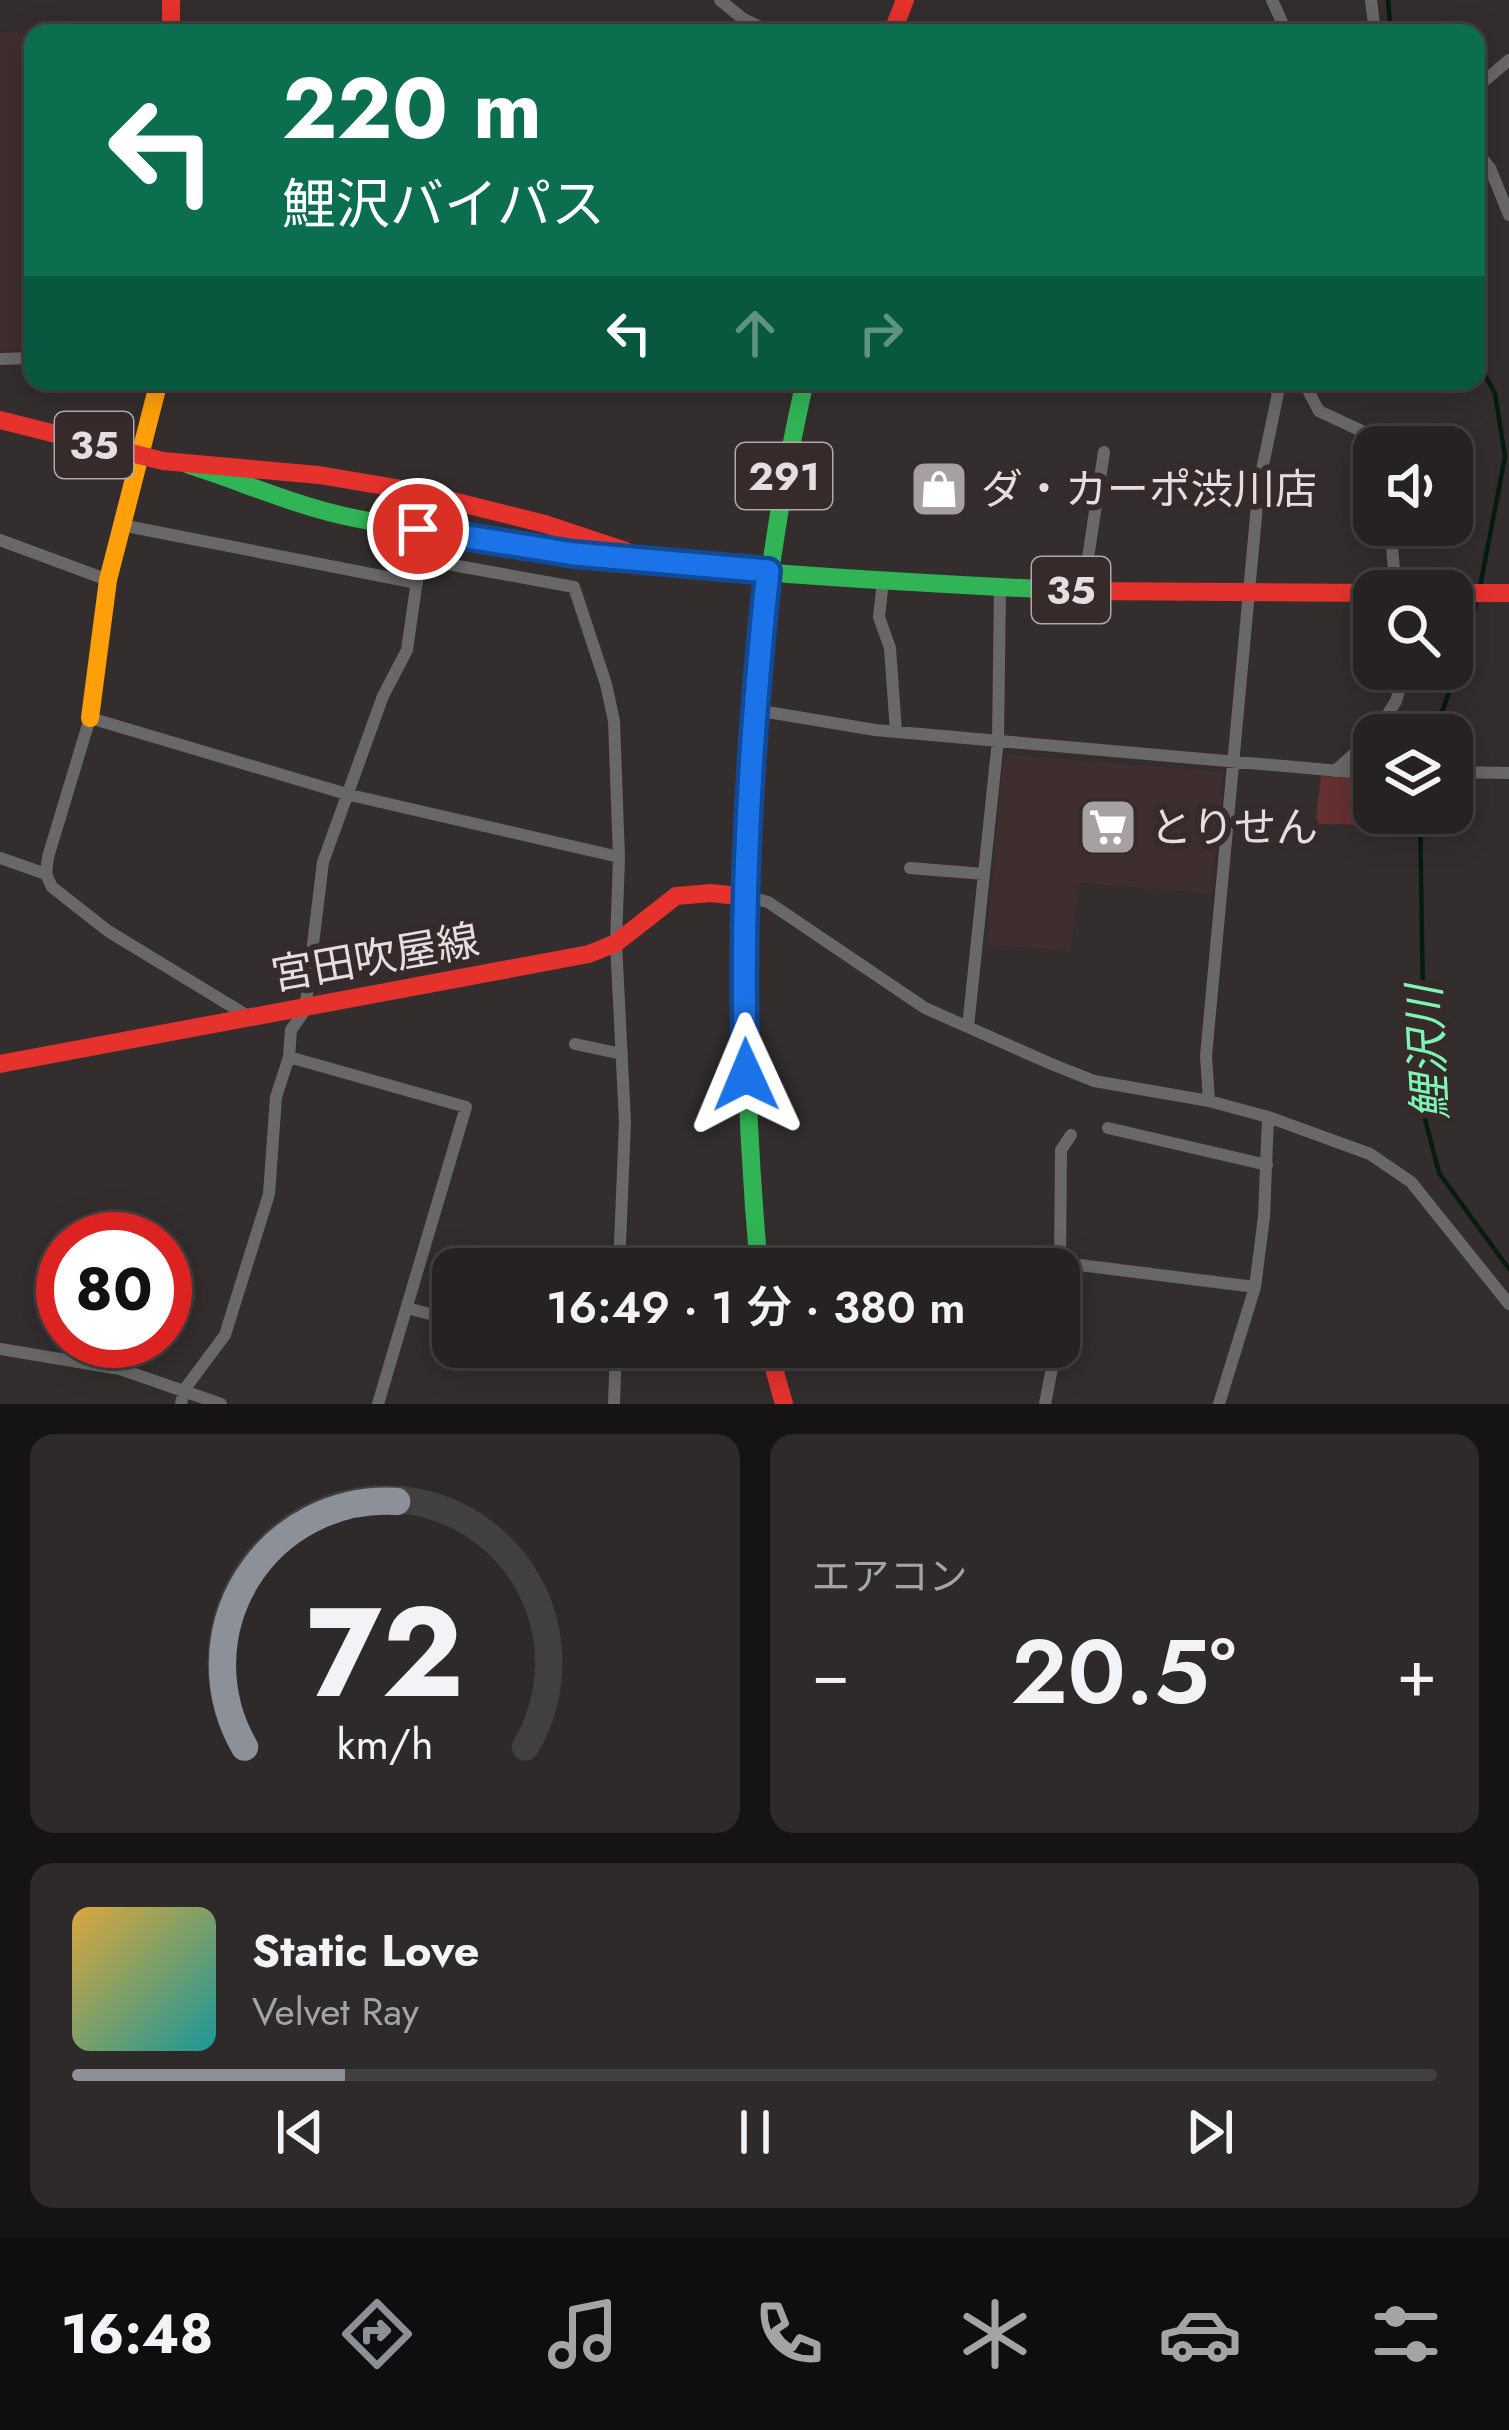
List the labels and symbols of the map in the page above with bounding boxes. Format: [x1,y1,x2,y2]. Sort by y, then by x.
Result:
road number: 35 [55,412,133,478]
road number: 291 [736,443,832,509]
shop icon: ダ・カーポ渋川店 [908,458,970,520]
place label: ダ・カーポ渋川店 [981,459,1317,520]
pin [367,478,469,580]
road number: 35 [1032,557,1110,623]
supermarket icon: とりせん [1077,796,1139,858]
place label: とりせん [1150,797,1318,858]
street label: 宮田吹屋線 [266,909,484,1006]
water label: 鯉沢川 [1391,980,1463,1122]
position arrow [683,1012,809,1138]
speed limit sign: 80 [36,1212,192,1368]

